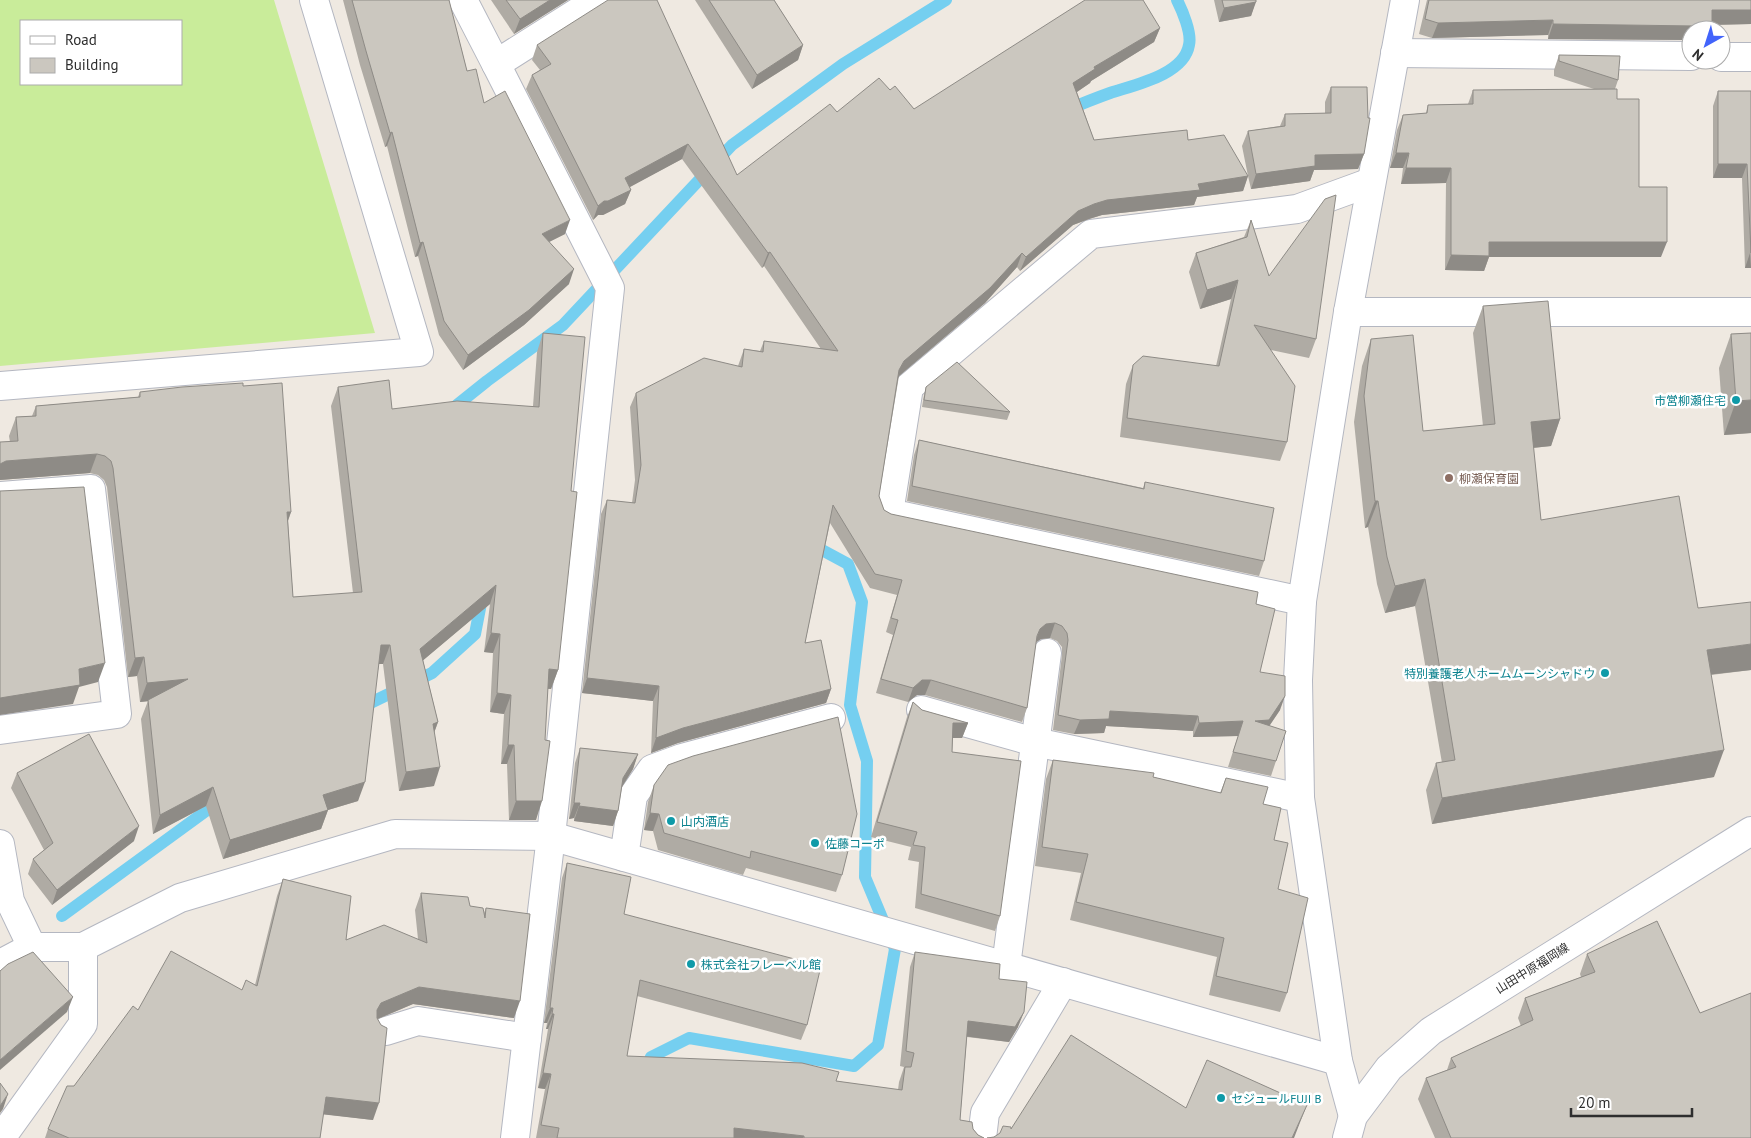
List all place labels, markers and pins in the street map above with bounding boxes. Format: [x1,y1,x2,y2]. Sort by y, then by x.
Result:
place label: 市営柳瀬住宅 [1654,393,1726,408]
marker: 市営柳瀬住宅 [1730,394,1742,406]
place label: 柳瀬保育園 [1459,471,1519,486]
marker: 柳瀬保育園 [1443,472,1455,484]
place label: 特別養護老人ホームムーンシャドウ [1404,666,1595,681]
marker: 特別養護老人ホームムーンシャドウ [1599,667,1611,679]
place label: 山内酒店 [681,814,729,829]
marker: 山内酒店 [665,815,677,827]
place label: 佐藤コーポ [825,836,885,851]
marker: 佐藤コーポ [809,837,821,849]
place label: 株式会社フレーベル館 [701,957,821,972]
marker: 株式会社フレーベル館 [685,958,697,970]
place label: セジュールFUJI B [1231,1091,1321,1106]
marker: セジュールFUJI B [1215,1092,1227,1104]

